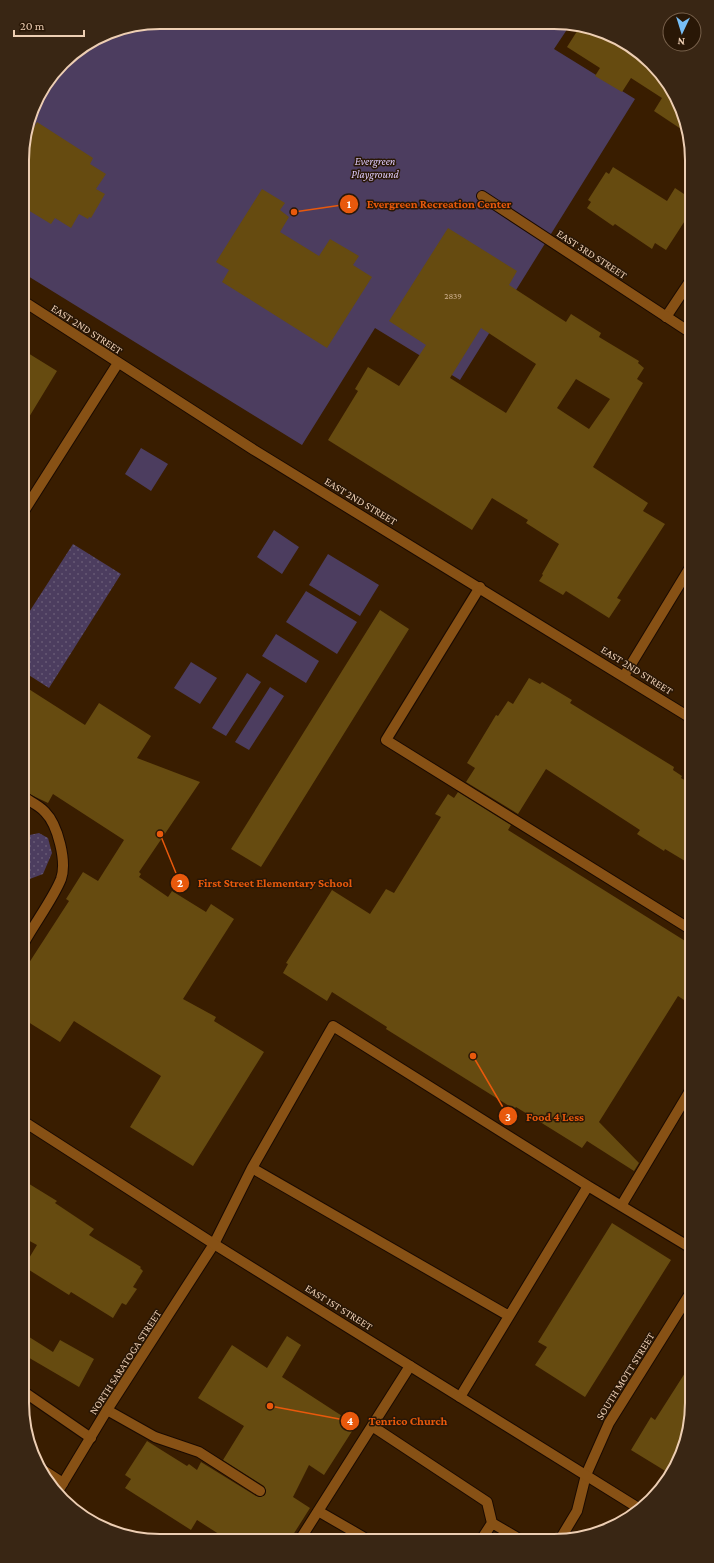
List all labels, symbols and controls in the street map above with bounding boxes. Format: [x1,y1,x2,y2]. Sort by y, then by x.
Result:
scale bar [14,12,84,38]
north arrow [662,12,702,52]
text: 20 m [20,19,45,33]
text: N [677,36,685,48]
park label: Evergreen Playground [351,155,400,181]
callout: Evergreen Recreation Center [339,192,520,216]
text: 1 [347,197,352,211]
text: Evergreen Recreation Center [367,197,512,211]
street label: EAST 3RD STREET [555,227,629,281]
house number: 2839 [444,291,462,301]
street label: EAST 2ND STREET [49,302,125,356]
street label: EAST 2ND STREET [323,475,399,527]
street label: EAST 2ND STREET [599,643,675,697]
callout: First Street Elementary School [170,871,360,895]
text: 2 [177,876,183,890]
text: First Street Elementary School [198,876,353,890]
callout: Food 4 Less [498,1104,592,1128]
text: 3 [505,1110,511,1124]
text: Food 4 Less [526,1110,584,1124]
street label: EAST 1ST STREET [303,1281,375,1333]
street label: NORTH SARATOGA STREET [87,1307,163,1417]
street label: SOUTH MOTT STREET [593,1330,657,1422]
callout: Tenrico Church [340,1409,455,1433]
text: 4 [347,1414,354,1428]
text: Tenrico Church [368,1414,448,1428]

